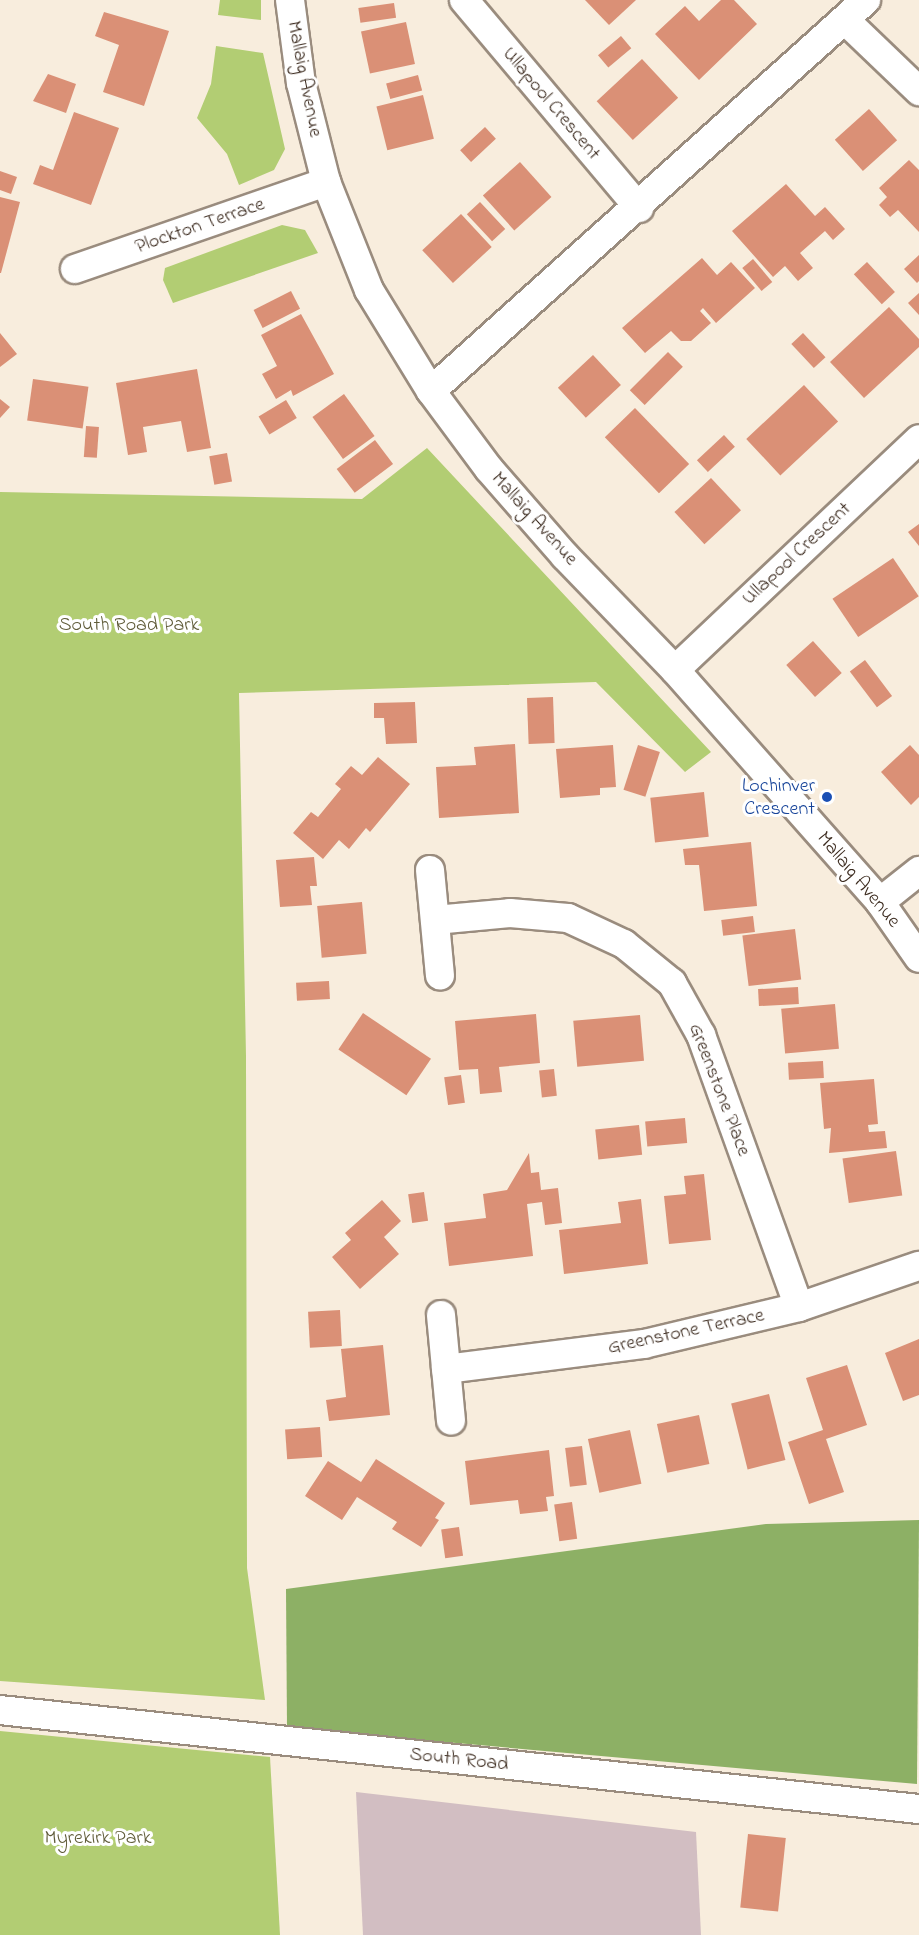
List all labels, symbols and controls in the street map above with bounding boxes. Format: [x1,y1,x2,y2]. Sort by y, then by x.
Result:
street label: Mallaig Avenue [281,19,327,139]
street label: Ullapool Crescent [497,43,605,165]
street label: Plockton Terrace [132,193,268,259]
street label: Mallaig Avenue [486,467,582,571]
street label: Ullapool Crescent [737,497,857,611]
park label: South Road Park [59,613,199,637]
place label: Lochinver Crescent [742,774,815,821]
marker: Lochinver Crescent [820,790,834,804]
street label: Mallaig Avenue [811,827,905,933]
street label: Greenstone Place [683,1020,755,1160]
street label: Greenstone Terrace [606,1304,766,1360]
street label: South Road [408,1743,510,1777]
park label: Myrekirk Park [45,1826,151,1850]

